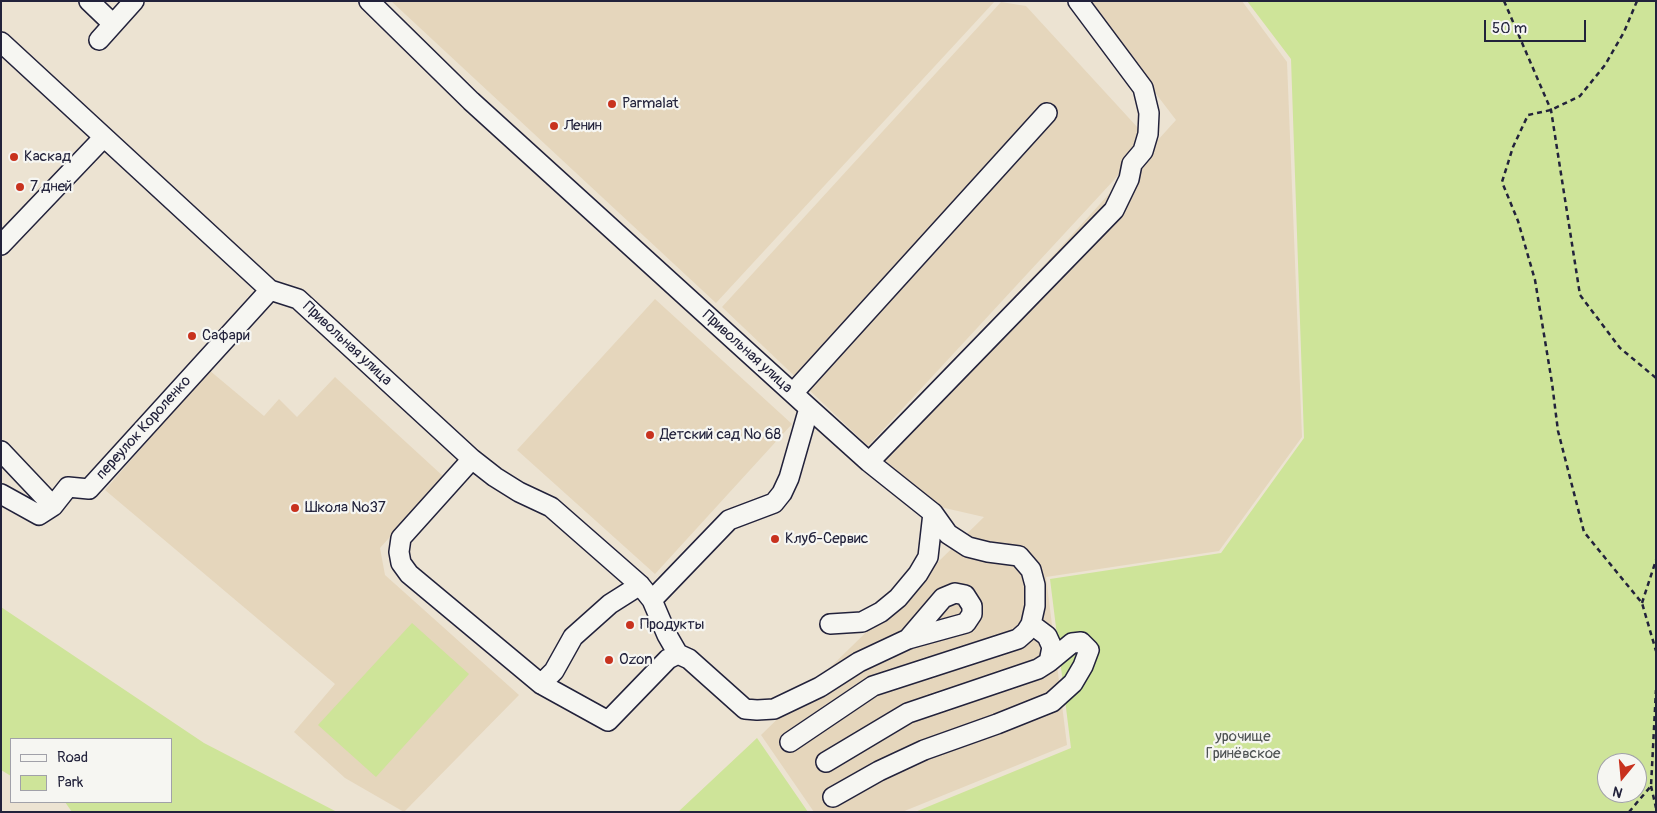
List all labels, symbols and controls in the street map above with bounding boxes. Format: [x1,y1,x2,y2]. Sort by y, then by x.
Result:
scale bar [1487,10,1590,42]
text: 50 m [1492,19,1527,38]
place label: Parmalat [622,95,678,113]
marker: Parmalat [606,98,618,110]
place label: Ленин [564,117,602,135]
marker: Ленин [548,120,560,132]
place label: Каскад [24,148,71,166]
marker: Каскад [8,151,20,163]
place label: 7 дней [30,178,72,196]
marker: 7 дней [14,181,26,193]
street label: Привольная улица [299,298,395,390]
street label: Привольная улица [698,307,796,397]
place label: Сафари [202,327,250,345]
marker: Сафари [186,330,198,342]
street label: переулок Короленко [93,372,195,484]
place label: Детский сад № 68 [660,426,781,444]
marker: Детский сад № 68 [644,429,656,441]
place label: Школа №37 [305,499,386,517]
marker: Школа №37 [289,502,301,514]
place label: Клуб-Сервис [785,530,868,548]
marker: Клуб-Сервис [769,533,781,545]
place label: Продукты [640,616,704,634]
marker: Продукты [624,619,636,631]
place label: Ozon [619,651,653,669]
marker: Ozon [603,654,615,666]
park label: урочище Гринёвское [1206,728,1280,763]
legend [10,738,172,803]
text: Road [57,748,88,767]
north arrow [1597,753,1647,803]
text: Park [57,773,83,792]
text: N [1611,782,1625,801]

